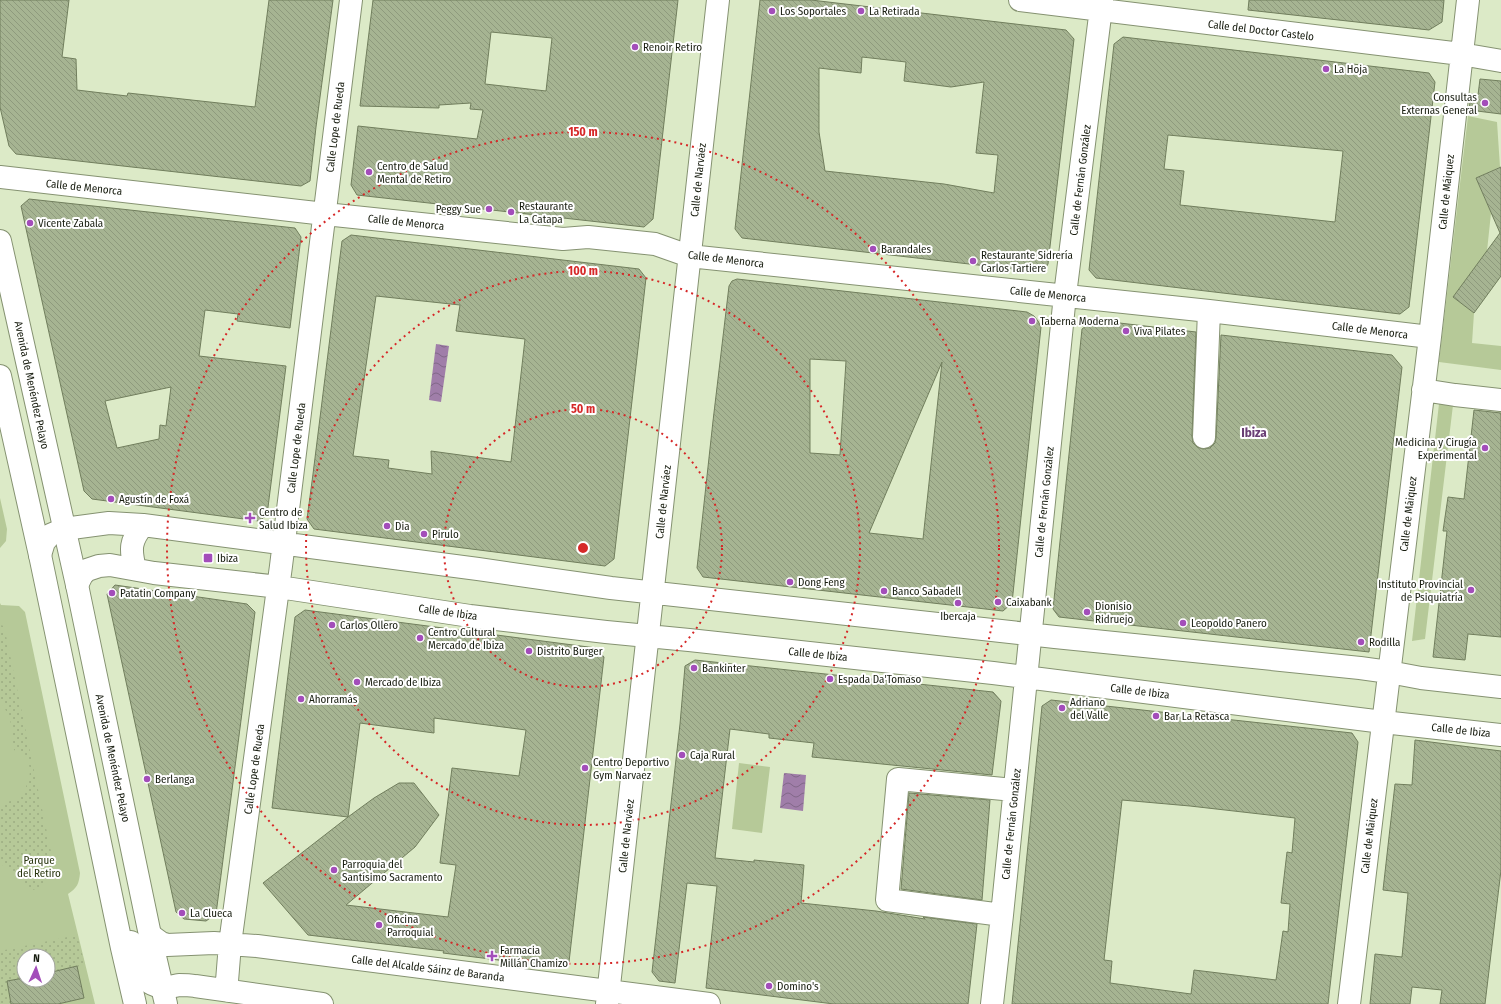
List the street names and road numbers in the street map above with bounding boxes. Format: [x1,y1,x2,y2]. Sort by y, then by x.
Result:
street label: Calle del Doctor Castelo [1207,18,1315,43]
street label: Calle Lope de Rueda [323,81,348,173]
street label: Calle de Fernán González [1067,123,1094,236]
street label: Calle de Narváez [688,142,709,218]
street label: Calle de Máiquez [1436,153,1457,230]
street label: Calle de Menorca [45,177,123,198]
street label: Calle de Menorca [367,212,445,233]
street label: Calle de Menorca [687,248,765,271]
street label: Calle de Menorca [1009,284,1087,305]
street label: Calle de Menorca [1331,319,1409,342]
street label: Avenida de Menéndez Pelayo [12,320,51,450]
street label: Calle Lope de Rueda [284,402,309,494]
street label: Calle de Fernán González [1032,445,1057,558]
street label: Calle de Narváez [653,464,674,540]
street label: Calle de Máiquez [1397,475,1420,552]
street label: Calle de Ibiza [418,602,478,623]
street label: Calle de Ibiza [788,645,848,664]
street label: Calle de Ibiza [1110,681,1170,702]
street label: Avenida de Menéndez Pelayo [93,693,132,823]
street label: Calle de Ibiza [1431,721,1491,740]
street label: Calle Lope de Rueda [242,723,267,815]
street label: Calle de Fernán González [999,767,1024,880]
street label: Calle de Máiquez [1358,797,1381,874]
street label: Calle de Narváez [616,798,637,874]
street label: Calle del Alcalde Sáinz de Baranda [351,953,505,984]

